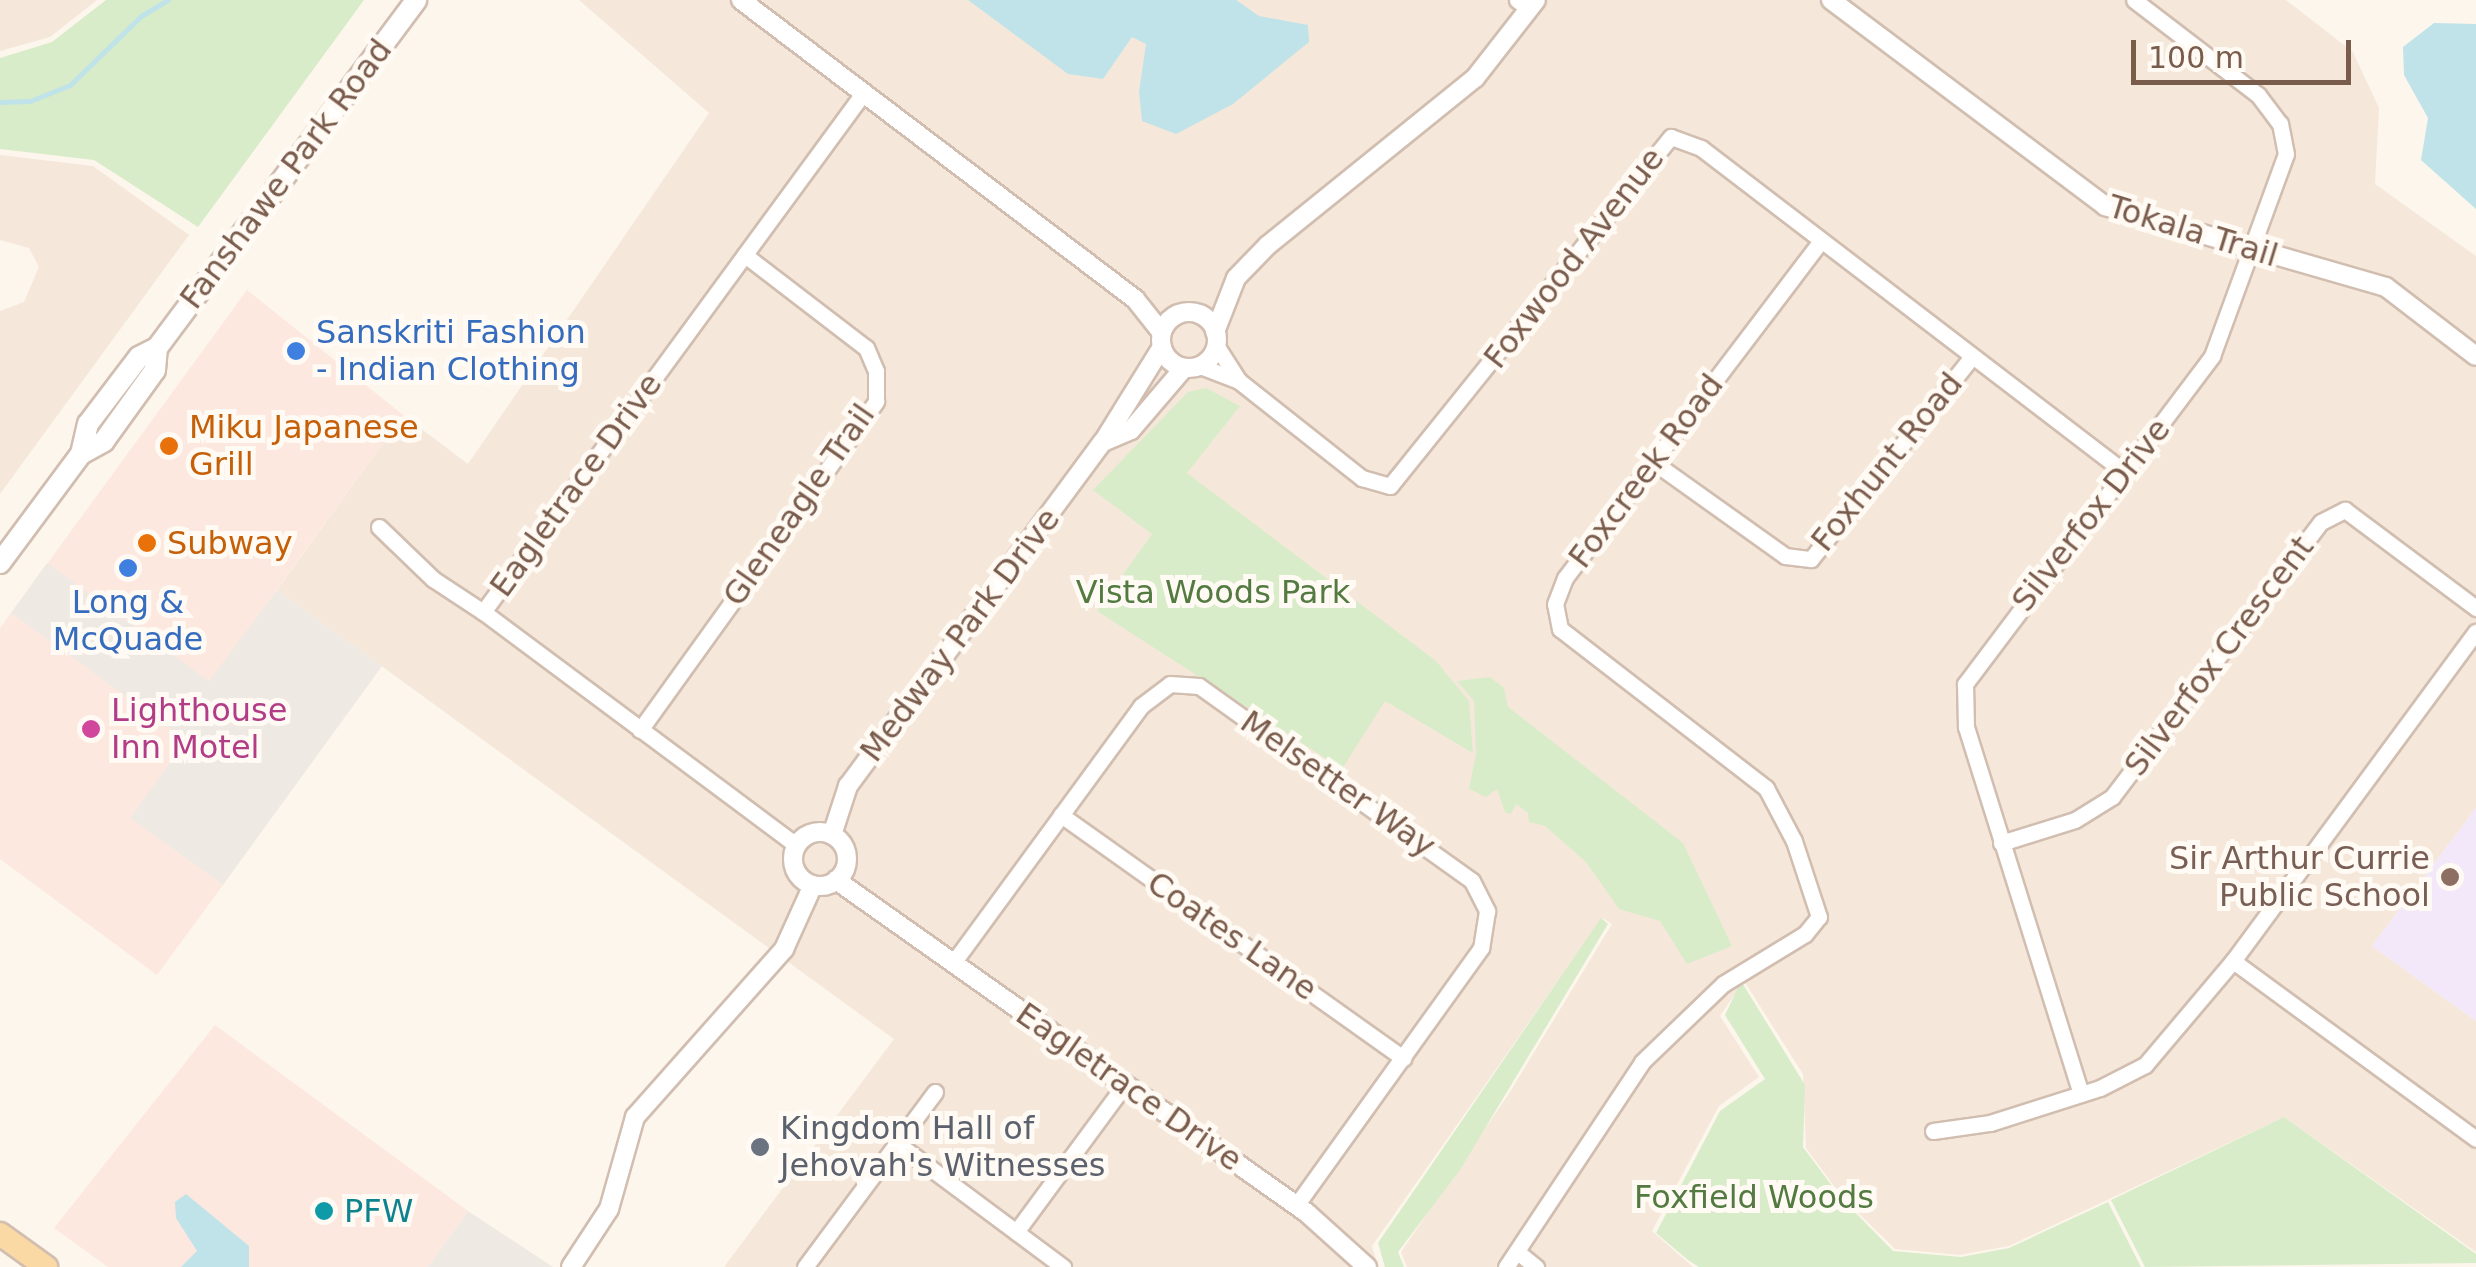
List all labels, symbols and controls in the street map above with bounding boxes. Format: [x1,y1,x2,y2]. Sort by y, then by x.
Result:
scale bar [2136,20,2356,82]
street label: Fanshawe Park Road [172,32,400,316]
text: 100 m [2148,40,2244,75]
street label: Foxwood Avenue [1476,140,1672,376]
street label: Tokala Trail [2104,187,2282,275]
place label: Sanskriti Fashion - Indian Clothing [316,314,586,389]
marker: Sanskriti Fashion - Indian Clothing [285,340,307,362]
street label: Foxhunt Road [1803,365,1971,559]
street label: Eagletrace Drive [482,366,670,604]
street label: Foxcreek Road [1561,367,1731,575]
street label: Gleneagle Trail [715,397,883,613]
place label: Miku Japanese Grill [189,409,419,484]
street label: Silverfox Drive [2004,411,2178,619]
marker: Miku Japanese Grill [158,435,180,457]
street label: Medway Park Drive [852,501,1068,769]
place label: Subway [167,524,293,562]
street label: Silverfox Crescent [2116,529,2322,783]
marker: Subway [136,532,158,554]
marker: Long & McQuade [117,557,139,579]
park label: Vista Woods Park [1076,573,1350,611]
place label: Long & McQuade [53,584,203,659]
place label: Lighthouse Inn Motel [111,692,287,767]
street label: Melsetter Way [1233,703,1443,865]
marker: Lighthouse Inn Motel [80,718,102,740]
place label: Sir Arthur Currie Public School [2169,840,2430,915]
street label: Coates Lane [1140,863,1324,1009]
marker: Sir Arthur Currie Public School [2439,866,2461,888]
street label: Eagletrace Drive [1009,995,1249,1179]
place label: Kingdom Hall of Jehovah's Witnesses [780,1110,1106,1185]
marker: Kingdom Hall of Jehovah's Witnesses [749,1136,771,1158]
park label: Foxfield Woods [1634,1178,1874,1216]
place label: PFW [344,1192,413,1230]
marker: PFW [313,1200,335,1222]

